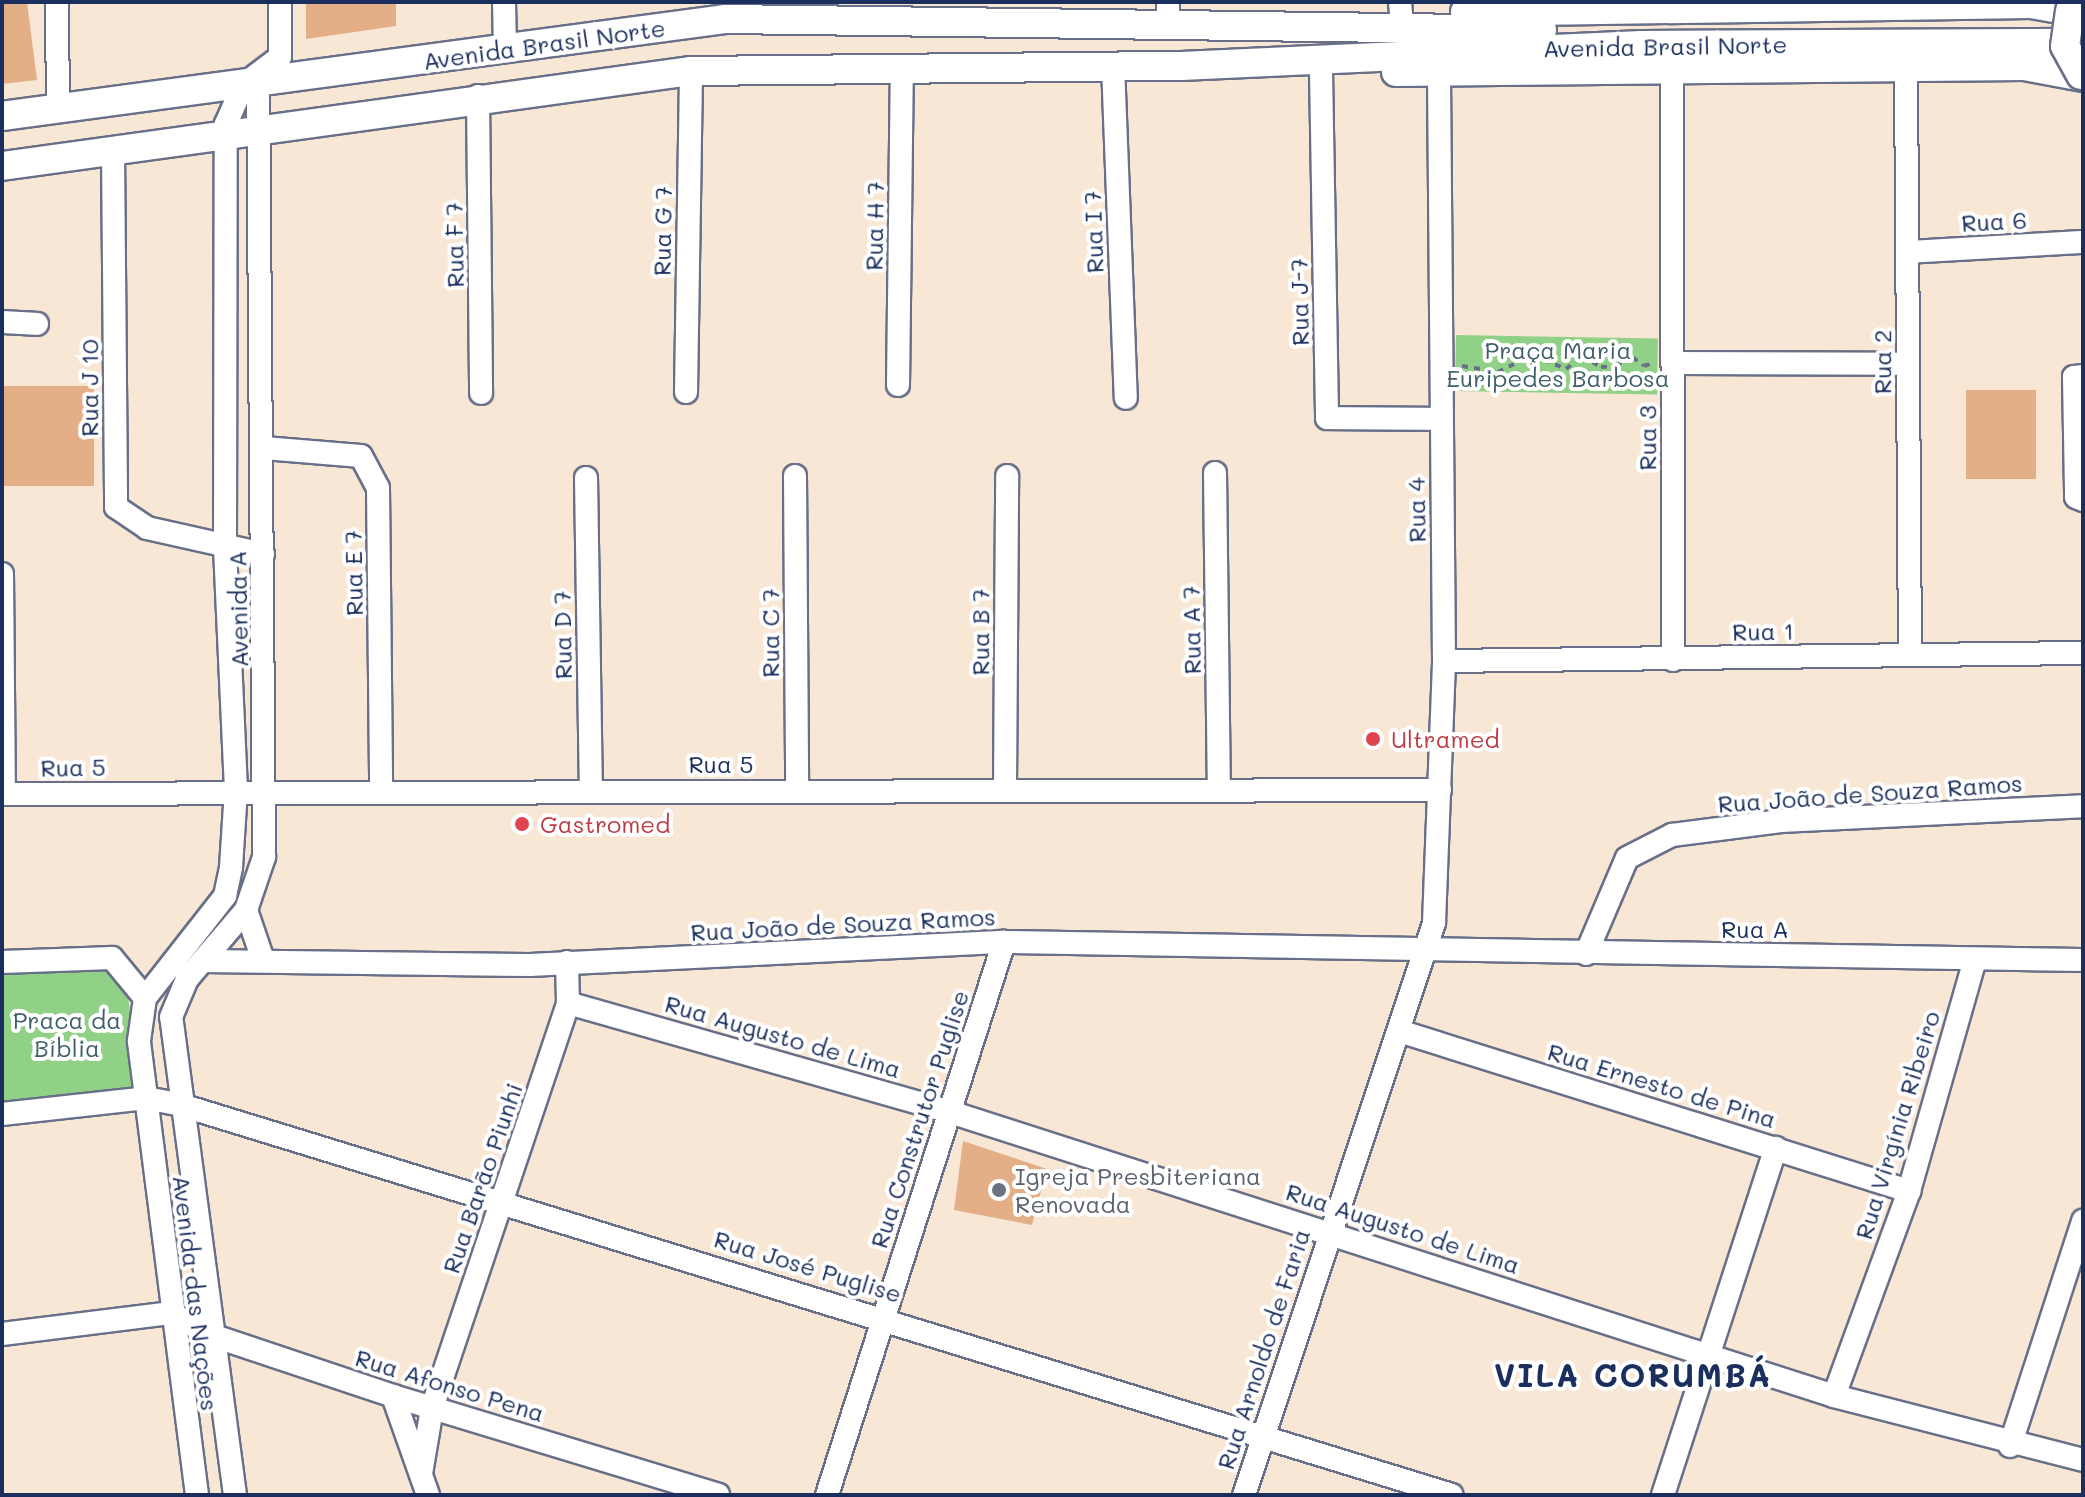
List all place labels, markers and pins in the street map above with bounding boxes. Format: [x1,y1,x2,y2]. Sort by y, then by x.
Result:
place label: Ultramed [1391,725,1500,753]
marker: Ultramed [1362,728,1384,750]
place label: Gastromed [540,810,670,838]
marker: Gastromed [511,813,533,835]
place label: Igreja Presbiteriana Renovada [1015,1162,1261,1218]
marker: Igreja Presbiteriana Renovada [990,1181,1008,1199]

